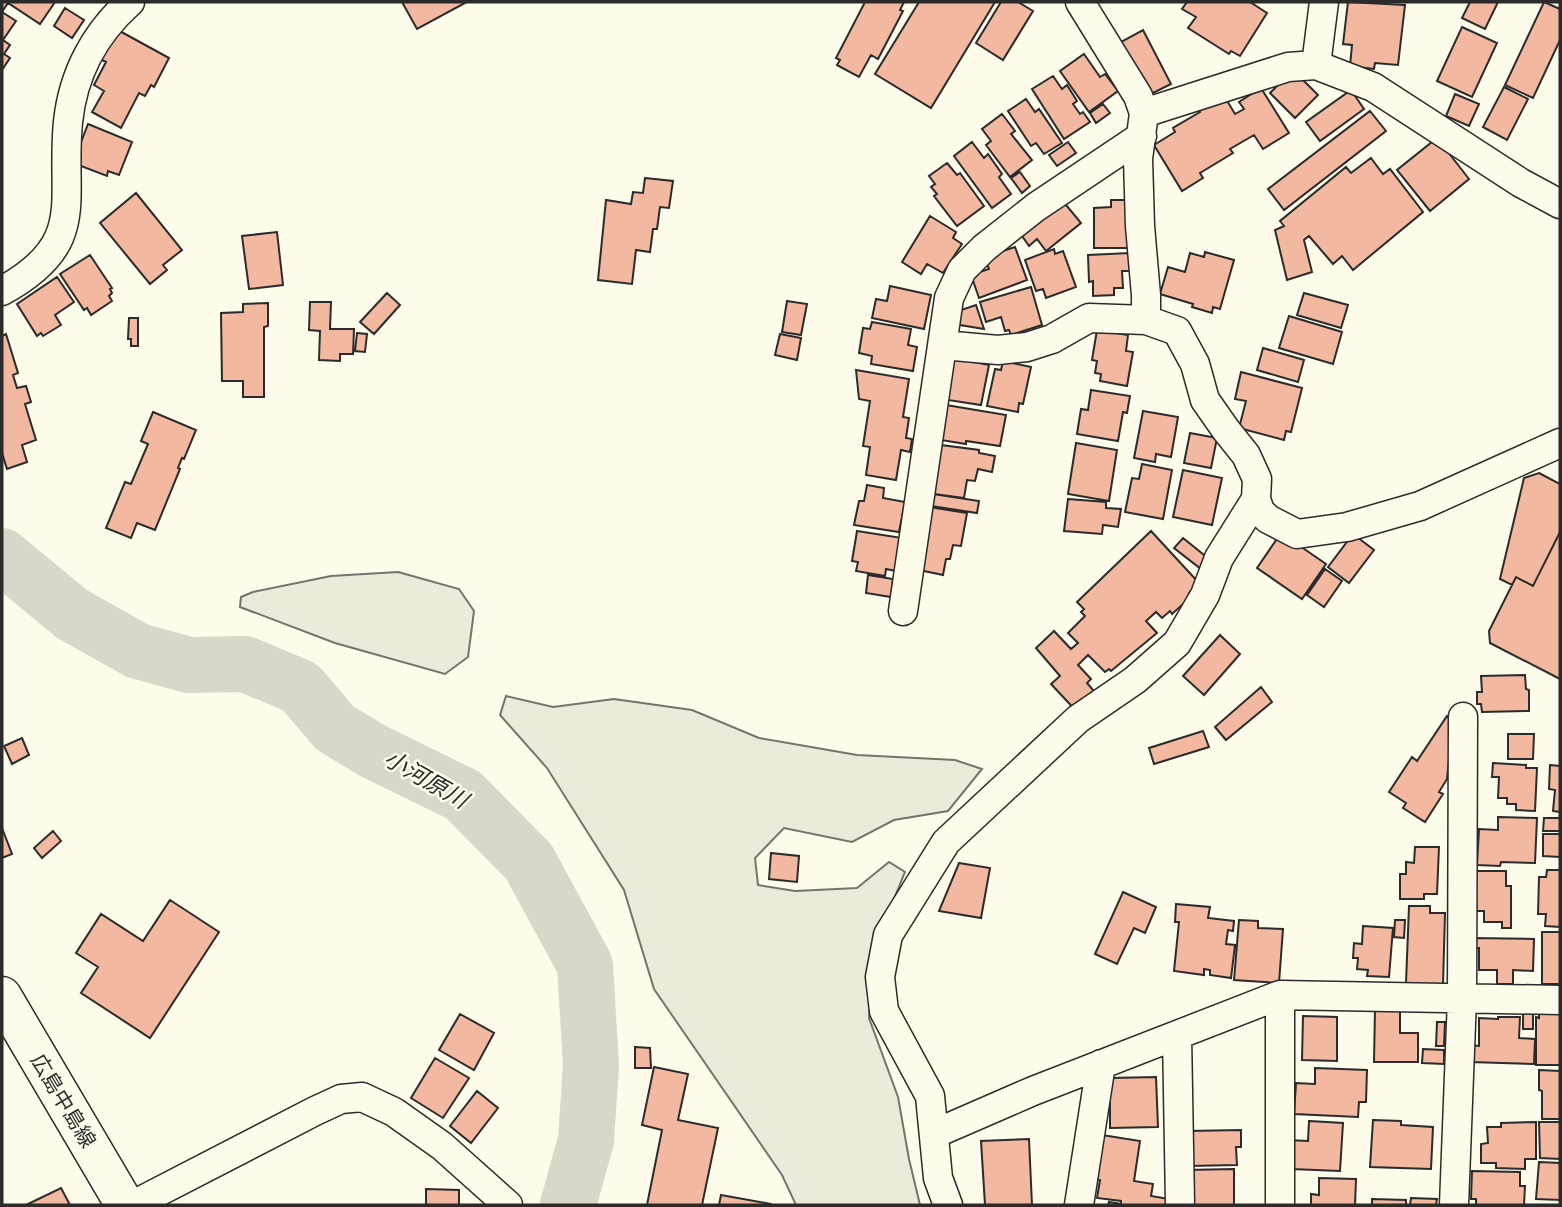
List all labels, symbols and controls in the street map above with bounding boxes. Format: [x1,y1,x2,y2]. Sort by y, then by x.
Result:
water label: 小河原川 [379,745,475,816]
street label: 広島中島線 [26,1050,100,1152]

